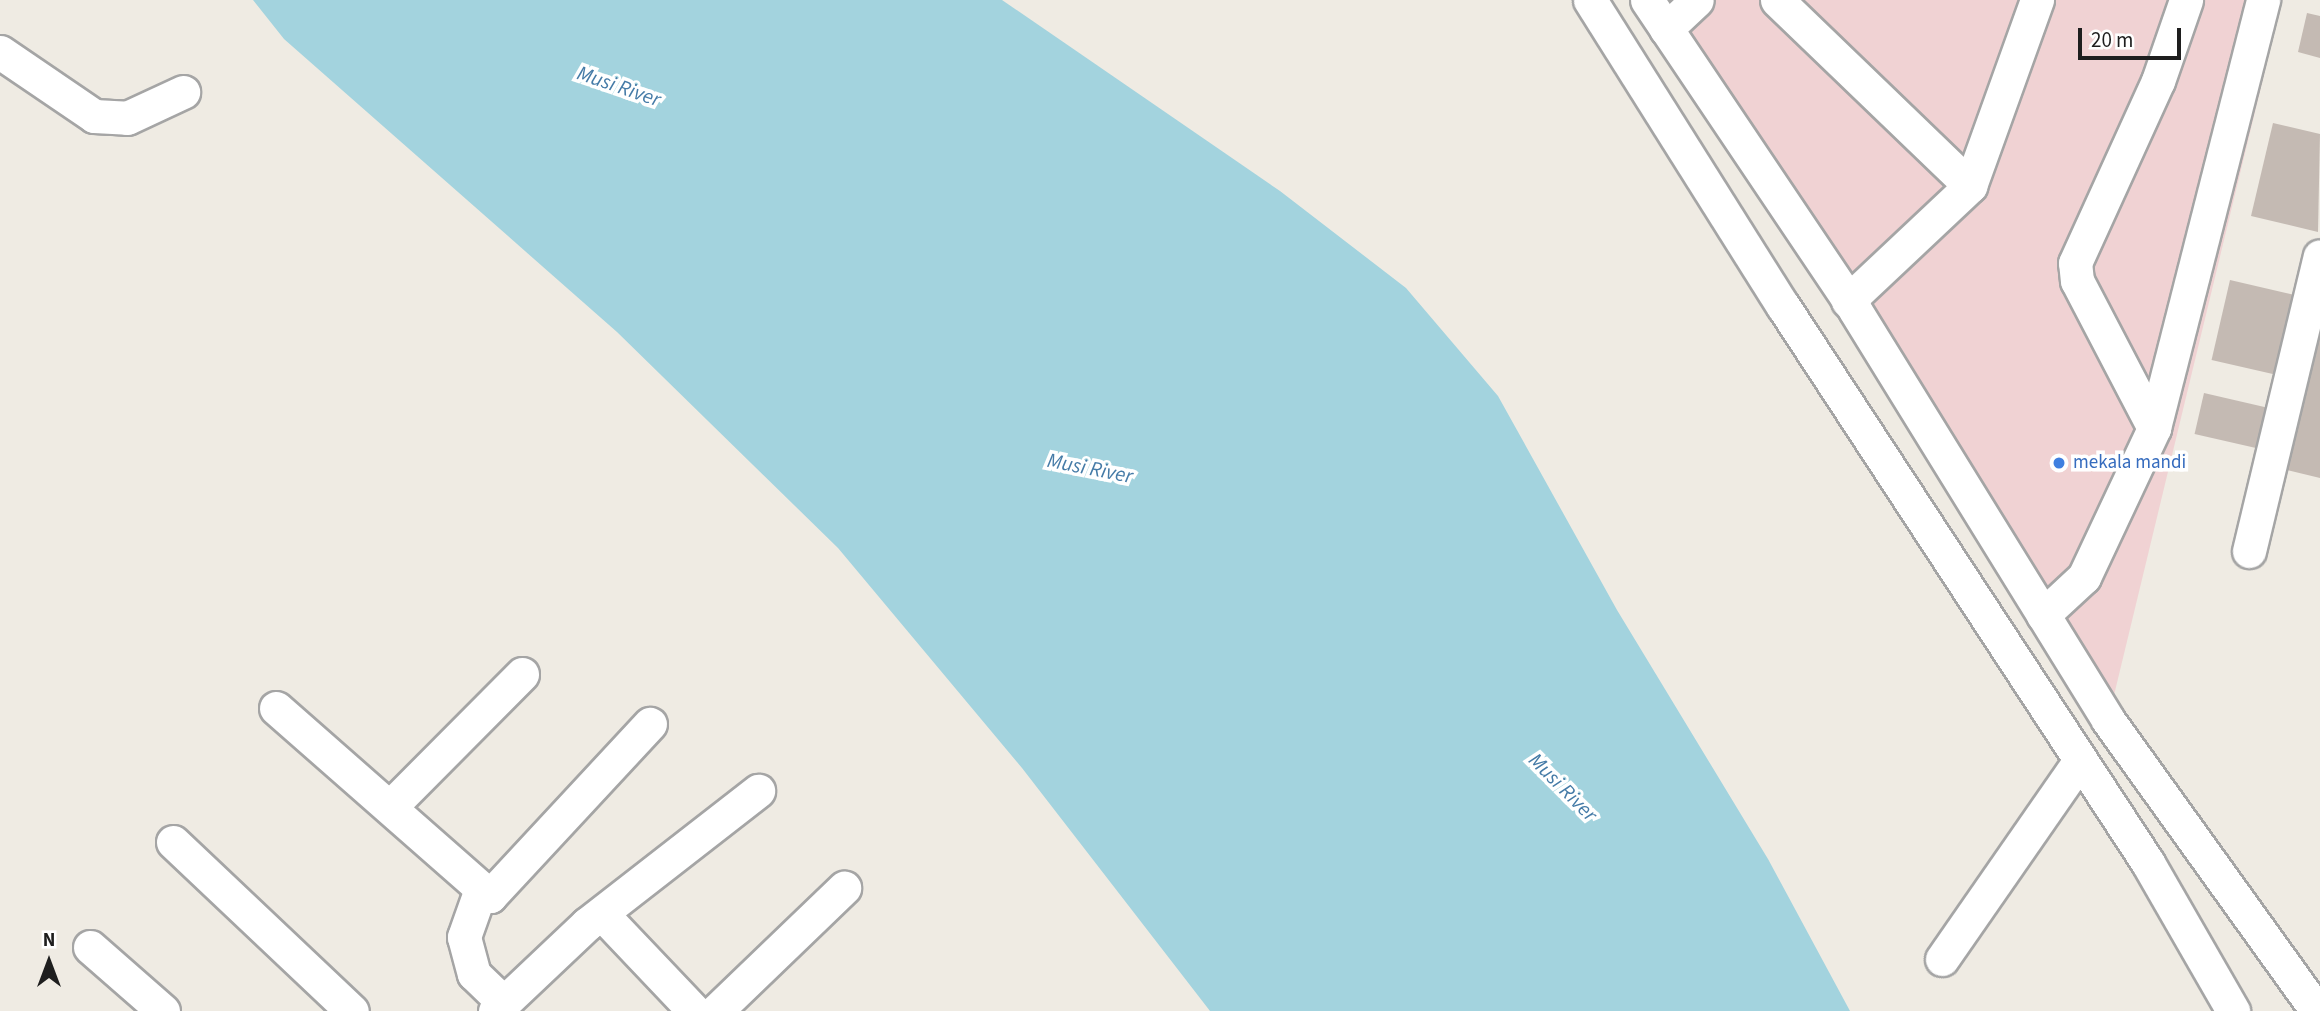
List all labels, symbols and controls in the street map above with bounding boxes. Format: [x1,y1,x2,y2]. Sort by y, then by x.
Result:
scale bar [2082,14,2185,58]
text: 20 m [2091,25,2133,55]
water label: Musi River [574,60,664,112]
water label: Musi River [1045,447,1135,489]
place label: mekala mandi [2073,452,2186,474]
marker: mekala mandi [2051,455,2067,471]
water label: Musi River [1523,747,1603,827]
north arrow [14,927,84,997]
text: N [43,927,55,954]

